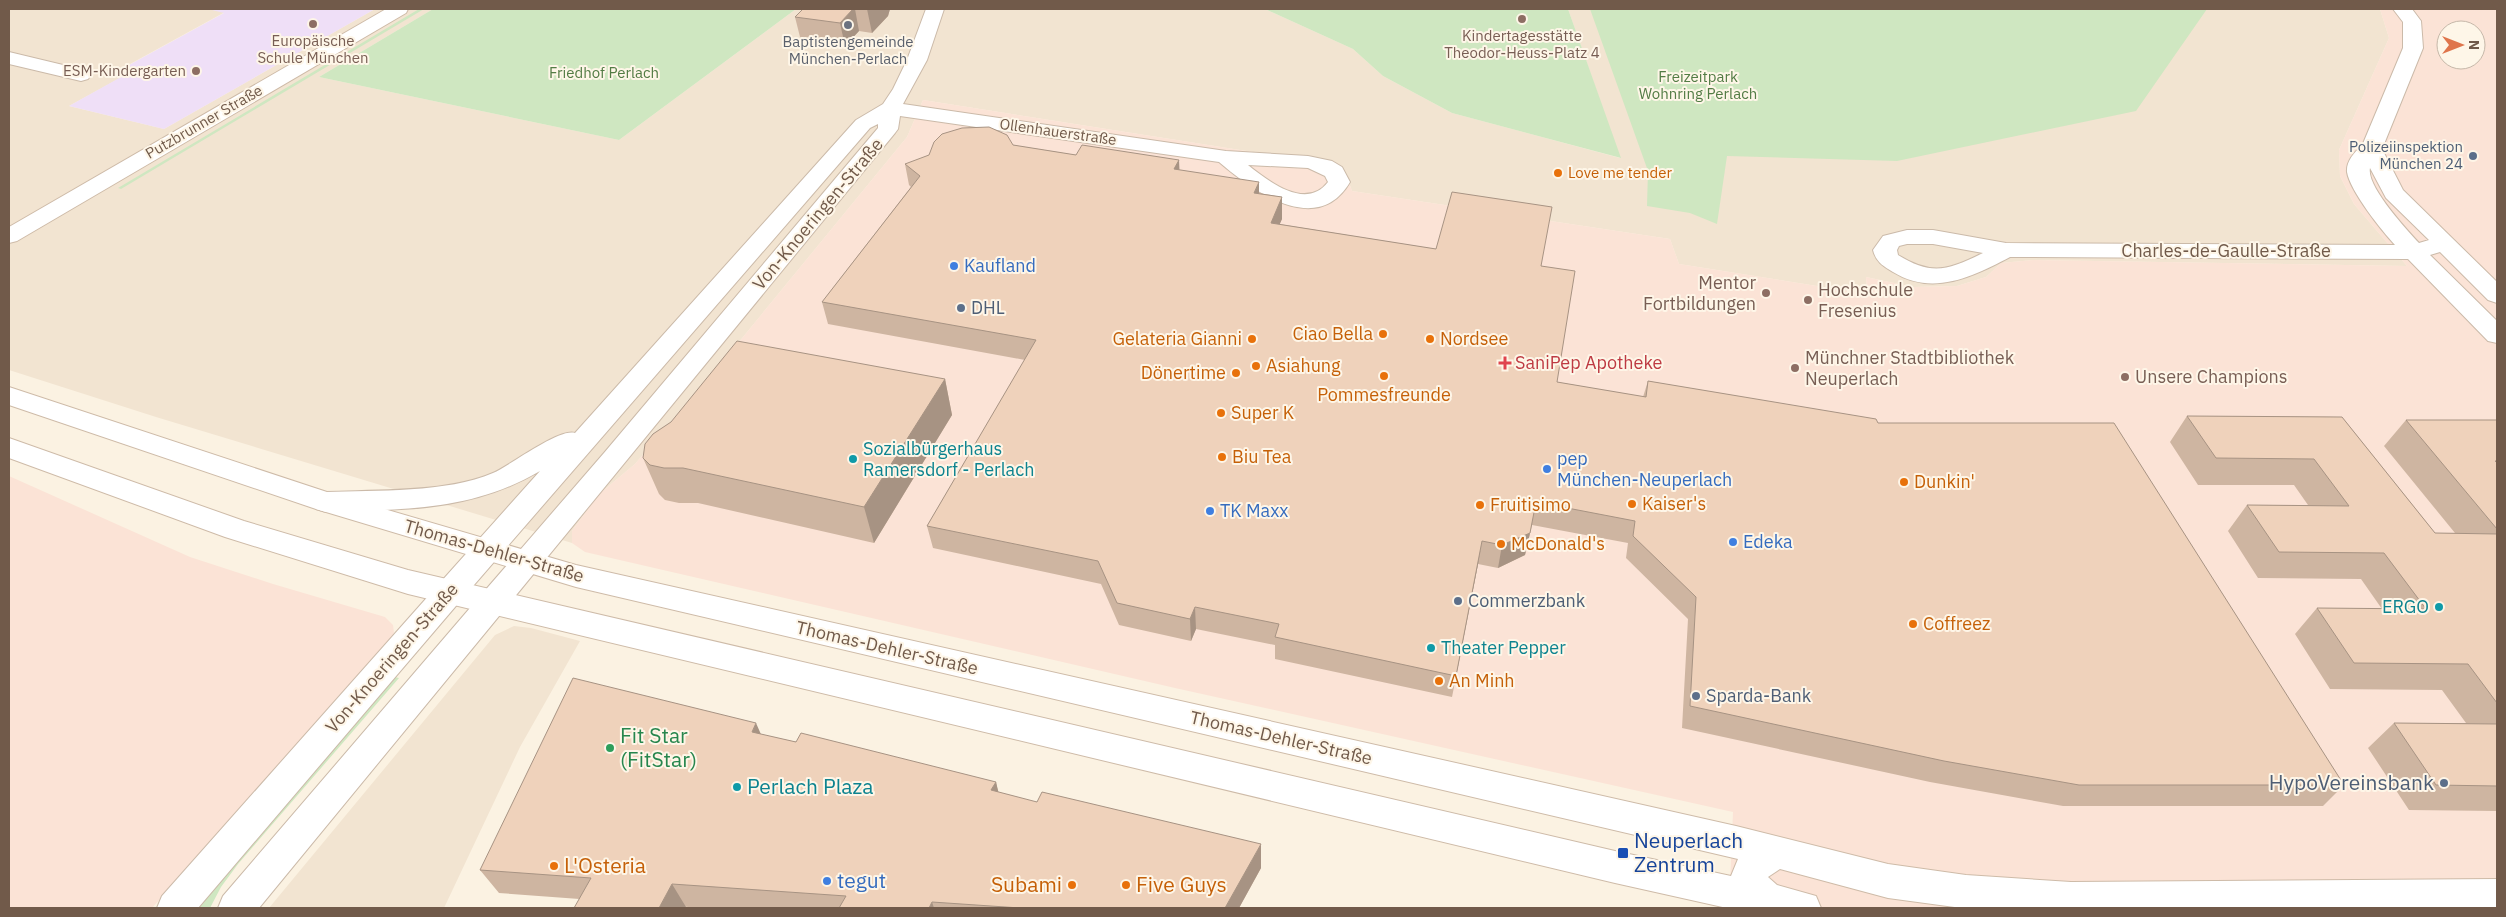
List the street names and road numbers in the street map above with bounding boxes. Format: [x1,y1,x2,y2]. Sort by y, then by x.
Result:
street label: Putzbrunner Straße [142,80,266,163]
street label: Ollenhauerstraße [998,114,1118,149]
street label: Von-Knoeringen-Straße [747,133,888,294]
street label: Charles-de-Gaulle-Straße [2121,239,2331,262]
street label: Thomas-Dehler-Straße [402,514,587,587]
street label: Von-Knoeringen-Straße [320,578,463,737]
street label: Thomas-Dehler-Straße [794,615,980,680]
street label: Thomas-Dehler-Straße [1188,705,1374,770]

